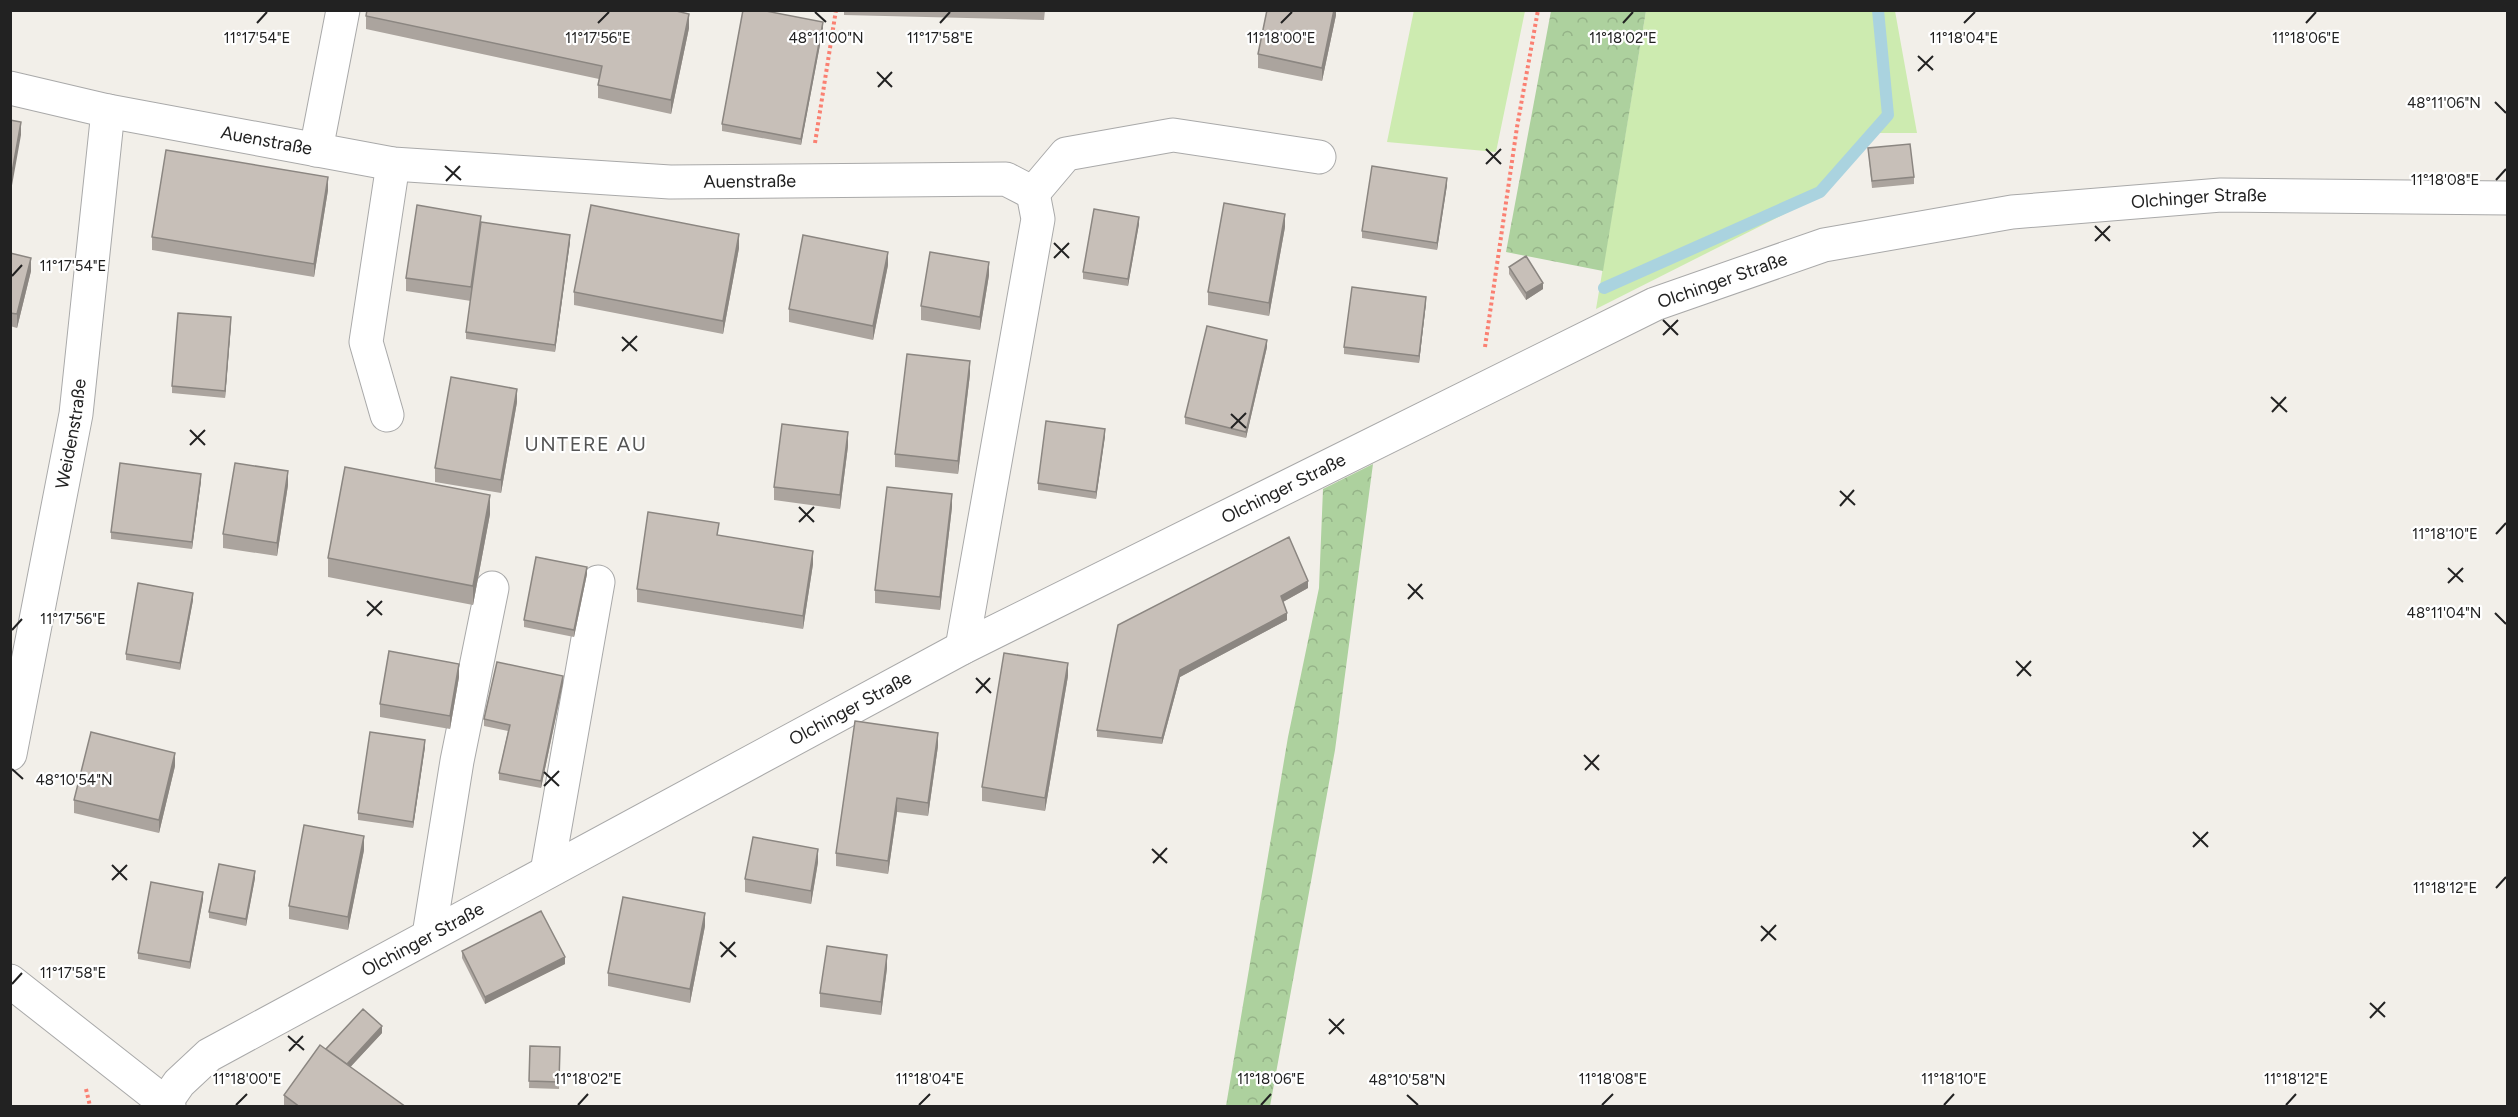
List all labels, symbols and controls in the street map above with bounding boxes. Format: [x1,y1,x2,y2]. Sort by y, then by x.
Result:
text: 11°17'54"E [224,29,290,47]
text: 11°17'56"E [565,29,631,47]
text: 48°11'00"N [788,29,864,47]
text: 11°17'58"E [907,29,973,47]
text: 11°18'00"E [1246,29,1316,47]
text: 11°18'02"E [1589,29,1657,47]
text: 11°18'04"E [1930,29,1998,47]
text: 11°18'06"E [2272,29,2340,47]
text: 48°11'06"N [2407,94,2481,112]
street label: Auenstraße [219,121,314,160]
street label: Auenstraße [703,170,796,193]
text: 11°18'08"E [2411,171,2479,189]
street label: Olchinger Straße [2130,184,2267,213]
street label: Olchinger Straße [1654,248,1790,313]
text: 11°17'54"E [40,257,106,275]
street label: Weidenstraße [51,377,91,491]
district label: UNTERE AU [525,432,647,456]
street label: Olchinger Straße [1218,448,1350,528]
text: 11°18'10"E [2412,525,2478,543]
text: 48°11'04"N [2407,604,2481,622]
text: 11°17'56"E [40,610,106,628]
street label: Olchinger Straße [785,666,915,750]
text: 48°10'54"N [35,771,113,789]
text: 11°18'12"E [2413,879,2477,897]
street label: Olchinger Straße [358,897,488,982]
text: 11°17'58"E [40,964,106,982]
text: 11°18'00"E [212,1070,282,1088]
text: 11°18'02"E [554,1070,622,1088]
text: 11°18'04"E [896,1070,964,1088]
text: 11°18'06"E [1237,1070,1305,1088]
text: 11°18'08"E [1579,1070,1647,1088]
text: 11°18'10"E [1921,1070,1987,1088]
text: 11°18'12"E [2264,1070,2328,1088]
text: 48°10'58"N [1368,1071,1446,1089]

